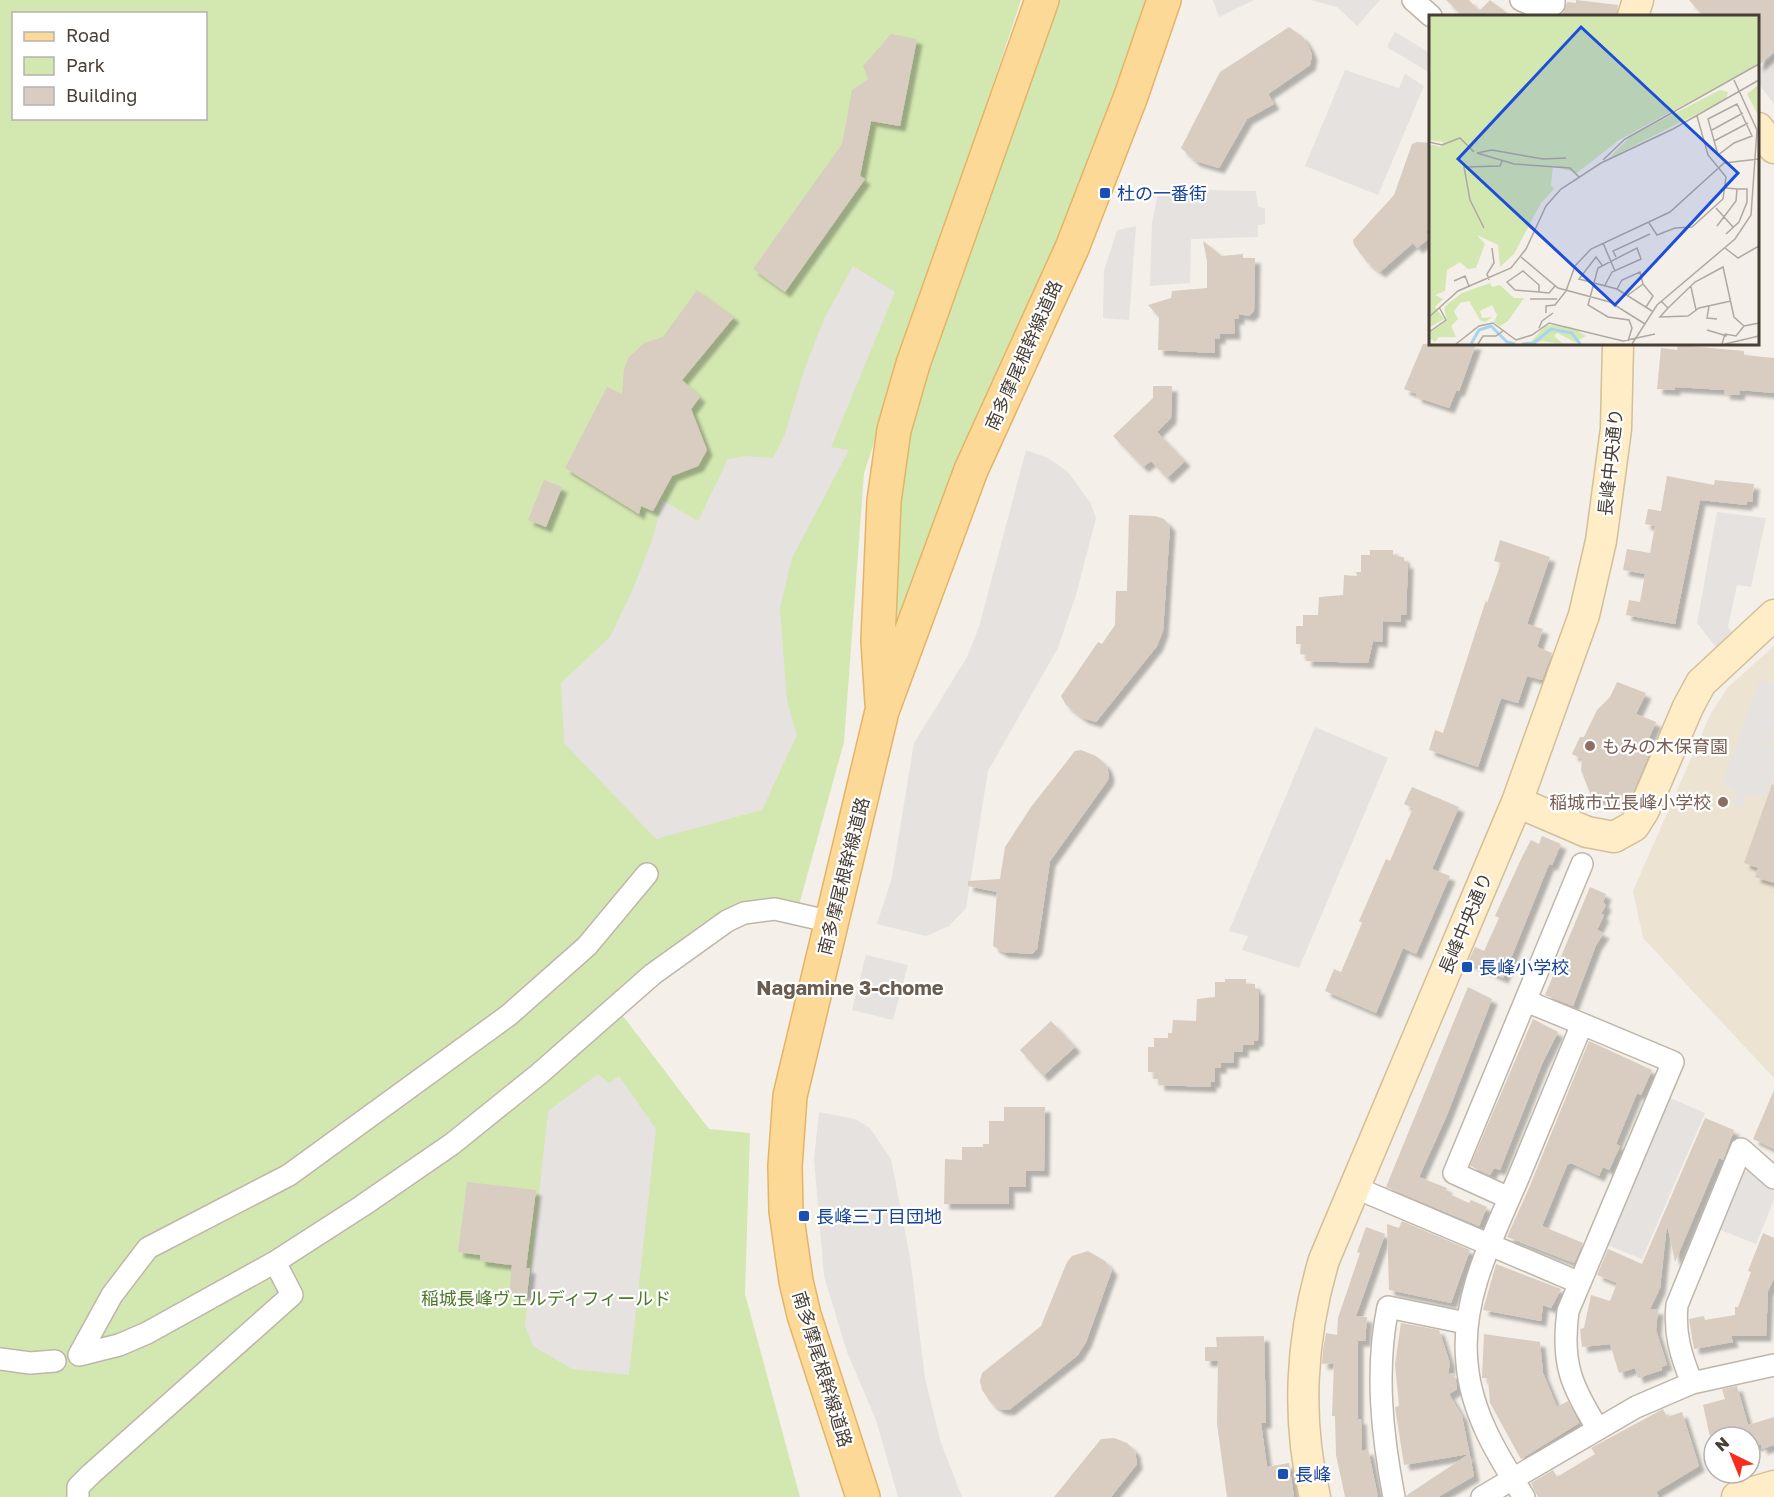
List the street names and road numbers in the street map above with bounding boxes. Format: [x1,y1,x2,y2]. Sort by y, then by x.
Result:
street label: 南多摩尾根幹線道路 [980,277,1066,433]
street label: 長峰中央通り [1593,407,1627,517]
street label: 南多摩尾根幹線道路 [813,795,873,957]
street label: 長峰中央通り [1434,869,1496,977]
street label: 南多摩尾根幹線道路 [789,1288,857,1450]

